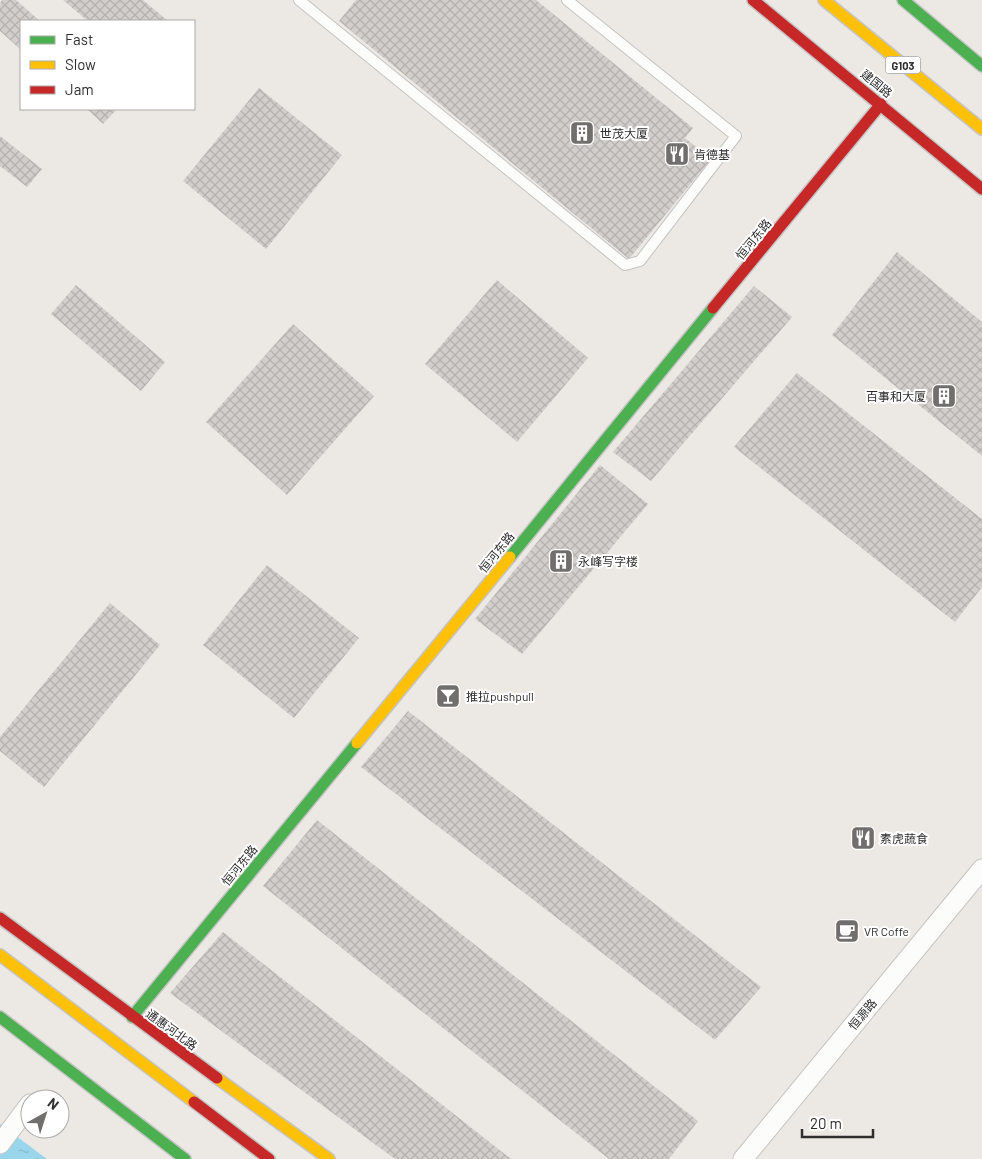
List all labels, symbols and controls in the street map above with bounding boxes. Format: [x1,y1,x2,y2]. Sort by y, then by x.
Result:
legend [20,20,195,110]
text: Fast [65,30,93,48]
text: Slow [65,55,96,73]
road number: G103 [886,56,920,74]
street label: 建国路 [859,66,895,100]
text: Jam [65,80,94,98]
building icon: 世茂大厦 [569,120,595,146]
place label: 世茂大厦 [600,126,648,140]
restaurant icon: 肯德基 [664,141,690,167]
place label: 肯德基 [694,147,730,161]
street label: 恒河东路 [732,216,774,262]
building icon: 百事和大厦 [931,383,957,409]
place label: 百事和大厦 [866,389,926,403]
street label: 恒河东路 [475,529,517,575]
building icon: 永峰写字楼 [548,548,574,574]
place label: 永峰写字楼 [578,554,638,568]
bar icon: 推拉pushpull [435,683,461,709]
place label: 推拉pushpull [466,689,534,703]
restaurant icon: 素虎蔬食 [850,825,876,851]
place label: 素虎蔬食 [880,831,928,845]
street label: 恒河东路 [218,842,260,888]
cafe icon: VR Coffe [834,918,860,944]
place label: VR Coffe [864,924,909,938]
street label: 恒源路 [845,996,879,1032]
street label: 通惠河北路 [144,1006,200,1052]
north arrow [20,1089,70,1139]
text: N [45,1094,62,1113]
scale bar [802,1106,873,1138]
text: 20 m [810,1114,842,1132]

